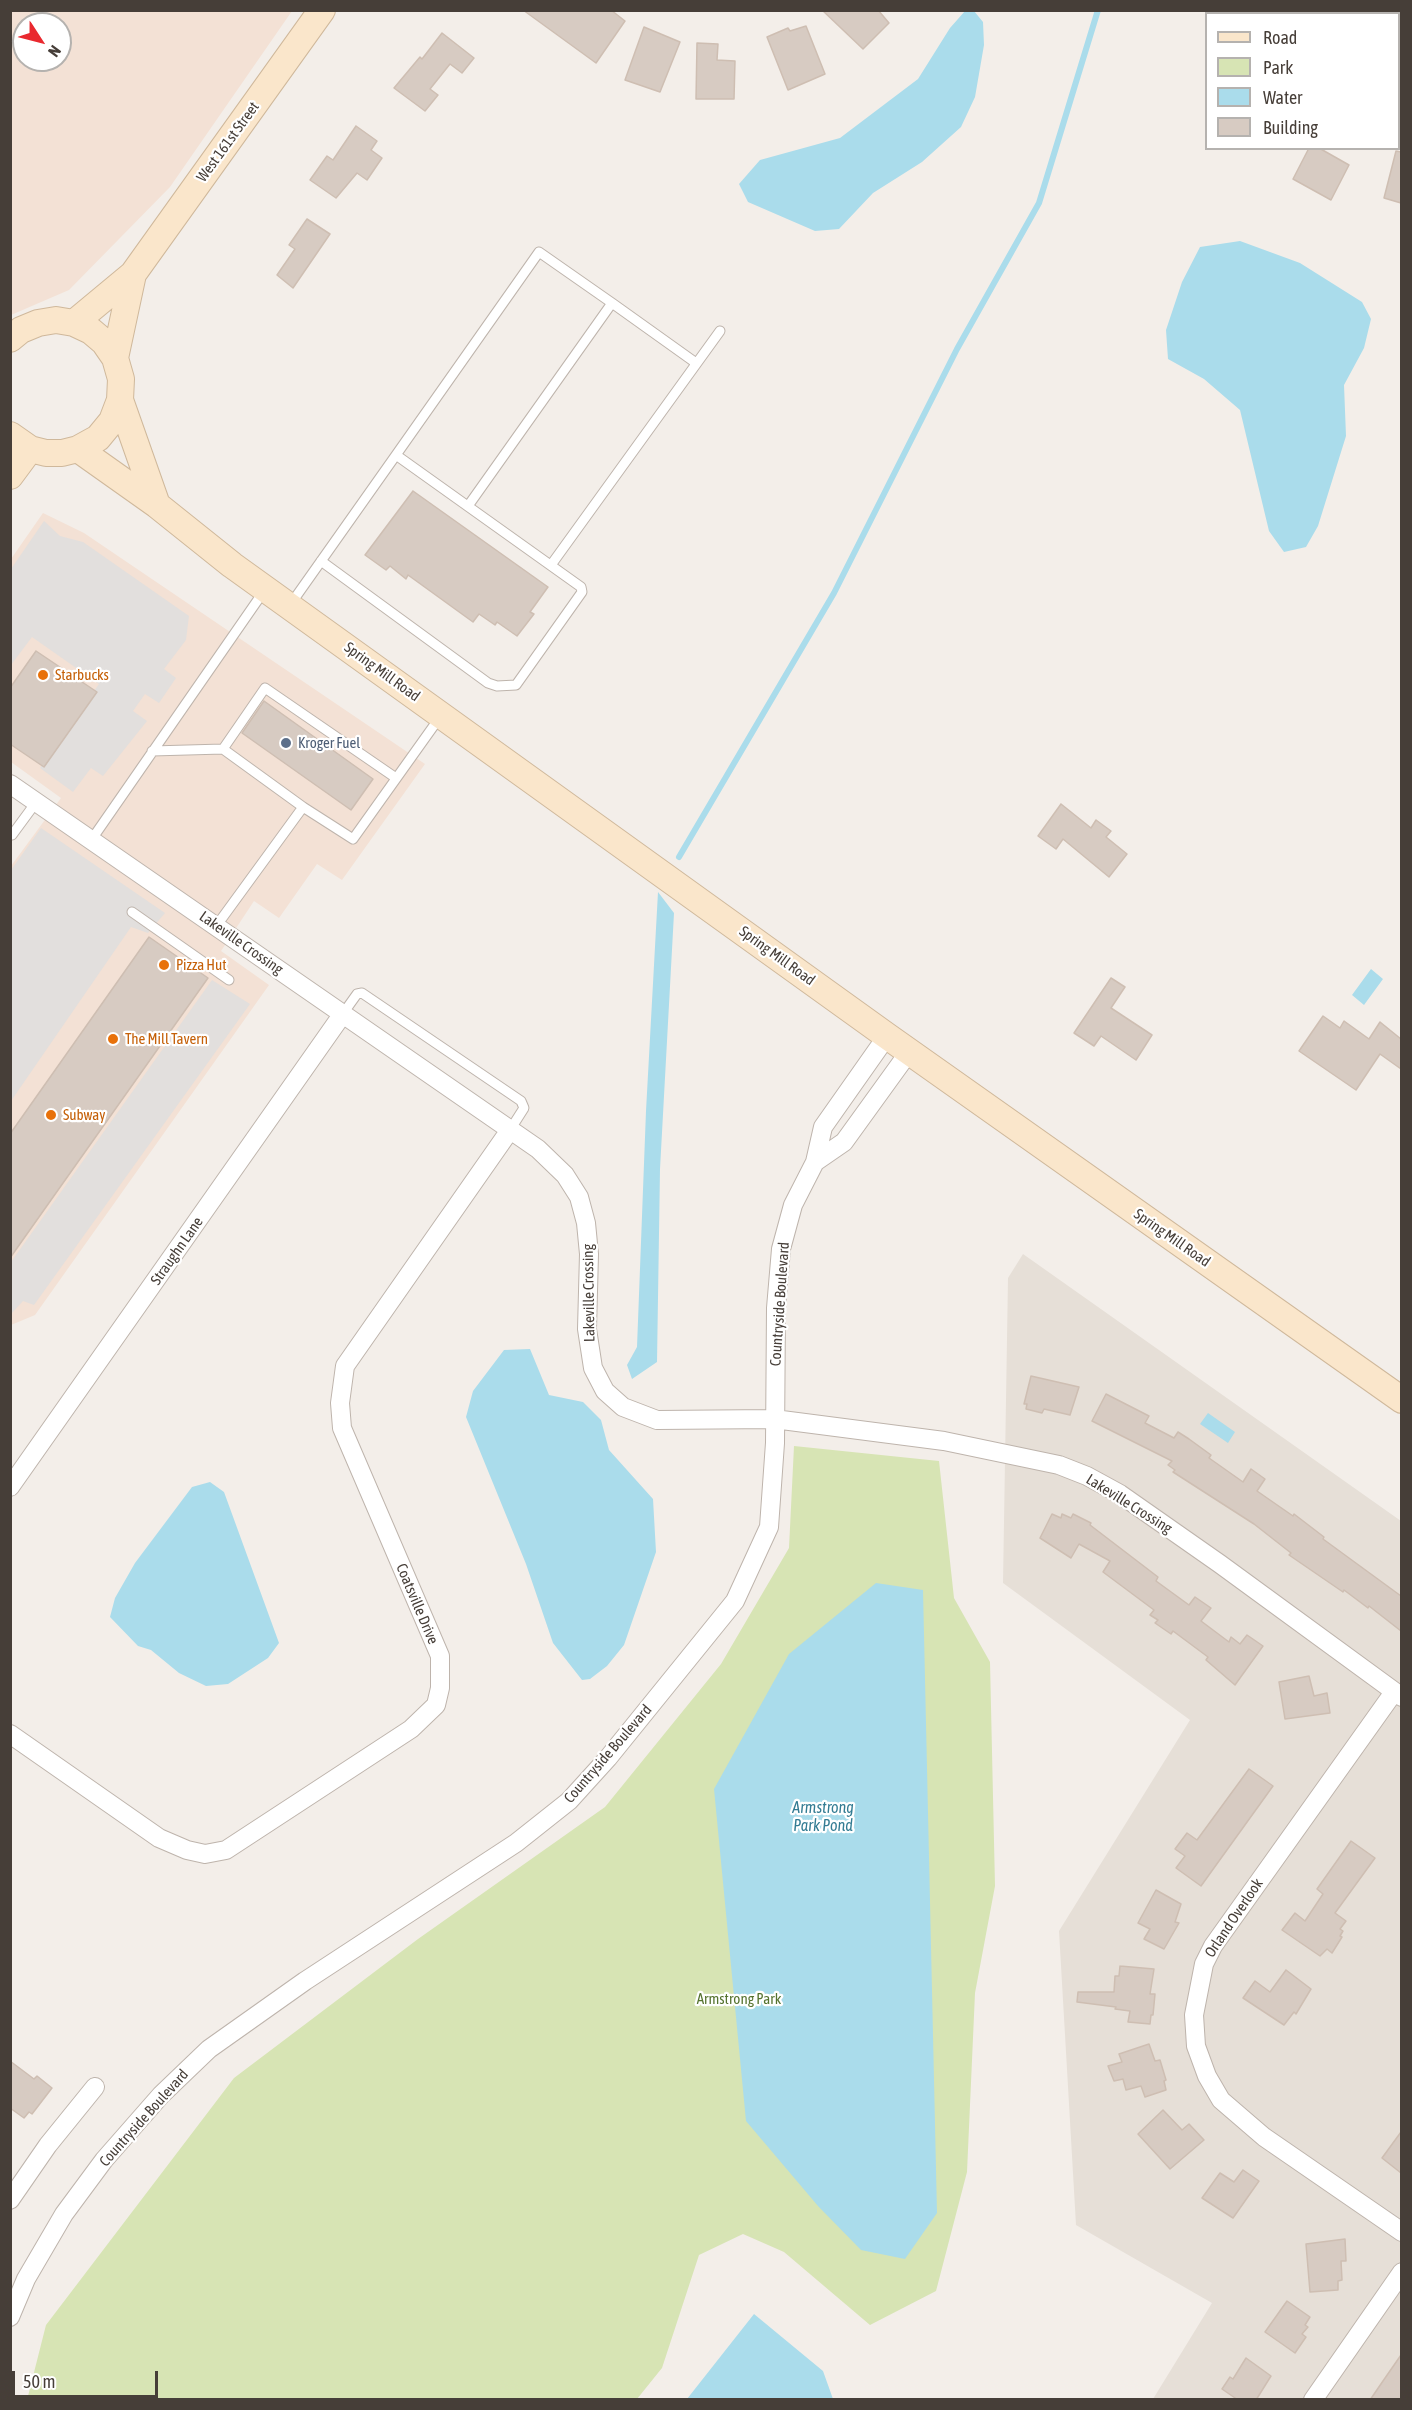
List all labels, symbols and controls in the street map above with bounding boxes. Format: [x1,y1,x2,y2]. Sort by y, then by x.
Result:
north arrow [12,12,72,72]
legend [1205,12,1400,150]
text: Road [1263,27,1297,48]
text: N [45,42,65,61]
text: Park [1263,57,1293,78]
text: Water [1263,87,1302,108]
street label: West 161st Street [193,98,263,186]
text: Building [1263,117,1318,138]
street label: Spring Mill Road [341,639,423,705]
place label: Starbucks [55,666,109,684]
marker: Starbucks [36,668,50,682]
place label: Kroger Fuel [298,734,360,752]
marker: Kroger Fuel [279,736,293,750]
street label: Lakeville Crossing [196,908,286,978]
street label: Spring Mill Road [736,923,818,989]
place label: Pizza Hut [176,956,227,974]
marker: Pizza Hut [157,958,171,972]
place label: The Mill Tavern [125,1030,208,1048]
marker: The Mill Tavern [106,1032,120,1046]
place label: Subway [63,1106,105,1124]
marker: Subway [44,1108,58,1122]
street label: Spring Mill Road [1130,1205,1214,1271]
street label: Straughn Lane [147,1214,207,1288]
street label: Countryside Boulevard [767,1241,793,1367]
street label: Lakeville Crossing [579,1244,599,1342]
street label: Lakeville Crossing [1083,1470,1175,1538]
street label: Coatsville Drive [392,1561,442,1647]
street label: Countryside Boulevard [560,1701,656,1807]
water label: Armstrong Park Pond [792,1798,854,1836]
street label: Orland Overlook [1201,1875,1267,1961]
park label: Armstrong Park [697,1990,781,2008]
street label: Countryside Boulevard [96,2066,192,2170]
scale bar [15,2359,160,2397]
text: 50 m [23,2371,55,2392]

